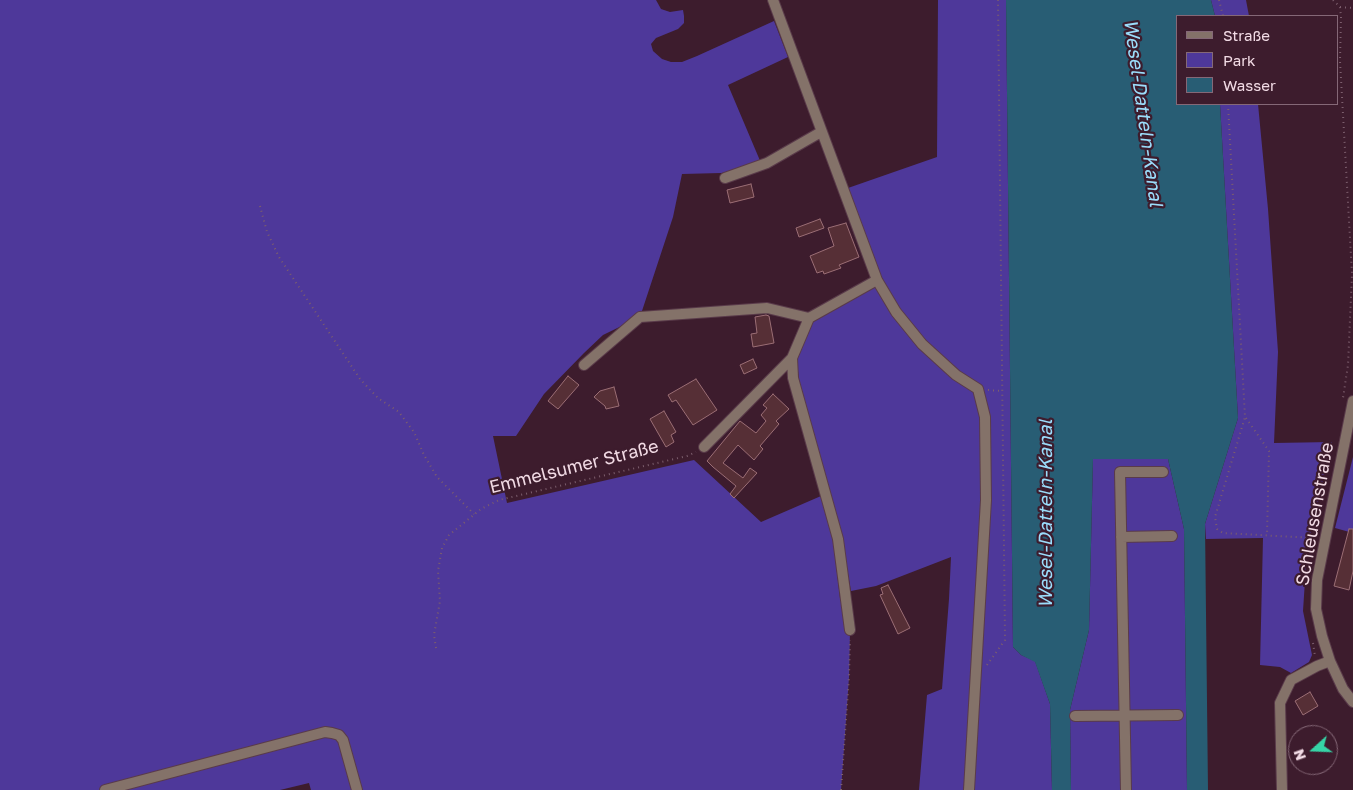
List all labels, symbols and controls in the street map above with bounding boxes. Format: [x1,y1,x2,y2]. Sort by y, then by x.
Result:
legend [1176,15,1338,105]
water label: Wesel-Datteln-Kanal [1119,18,1167,208]
text: Straße [1223,26,1270,44]
text: Park [1223,51,1255,69]
text: Wasser [1223,76,1276,94]
water label: Wesel-Datteln-Kanal [1035,419,1057,609]
street label: Emmelsumer Straße [487,436,661,498]
street label: Schleusenstraße [1292,441,1338,587]
north arrow [1288,725,1338,775]
text: N [1290,747,1309,763]

